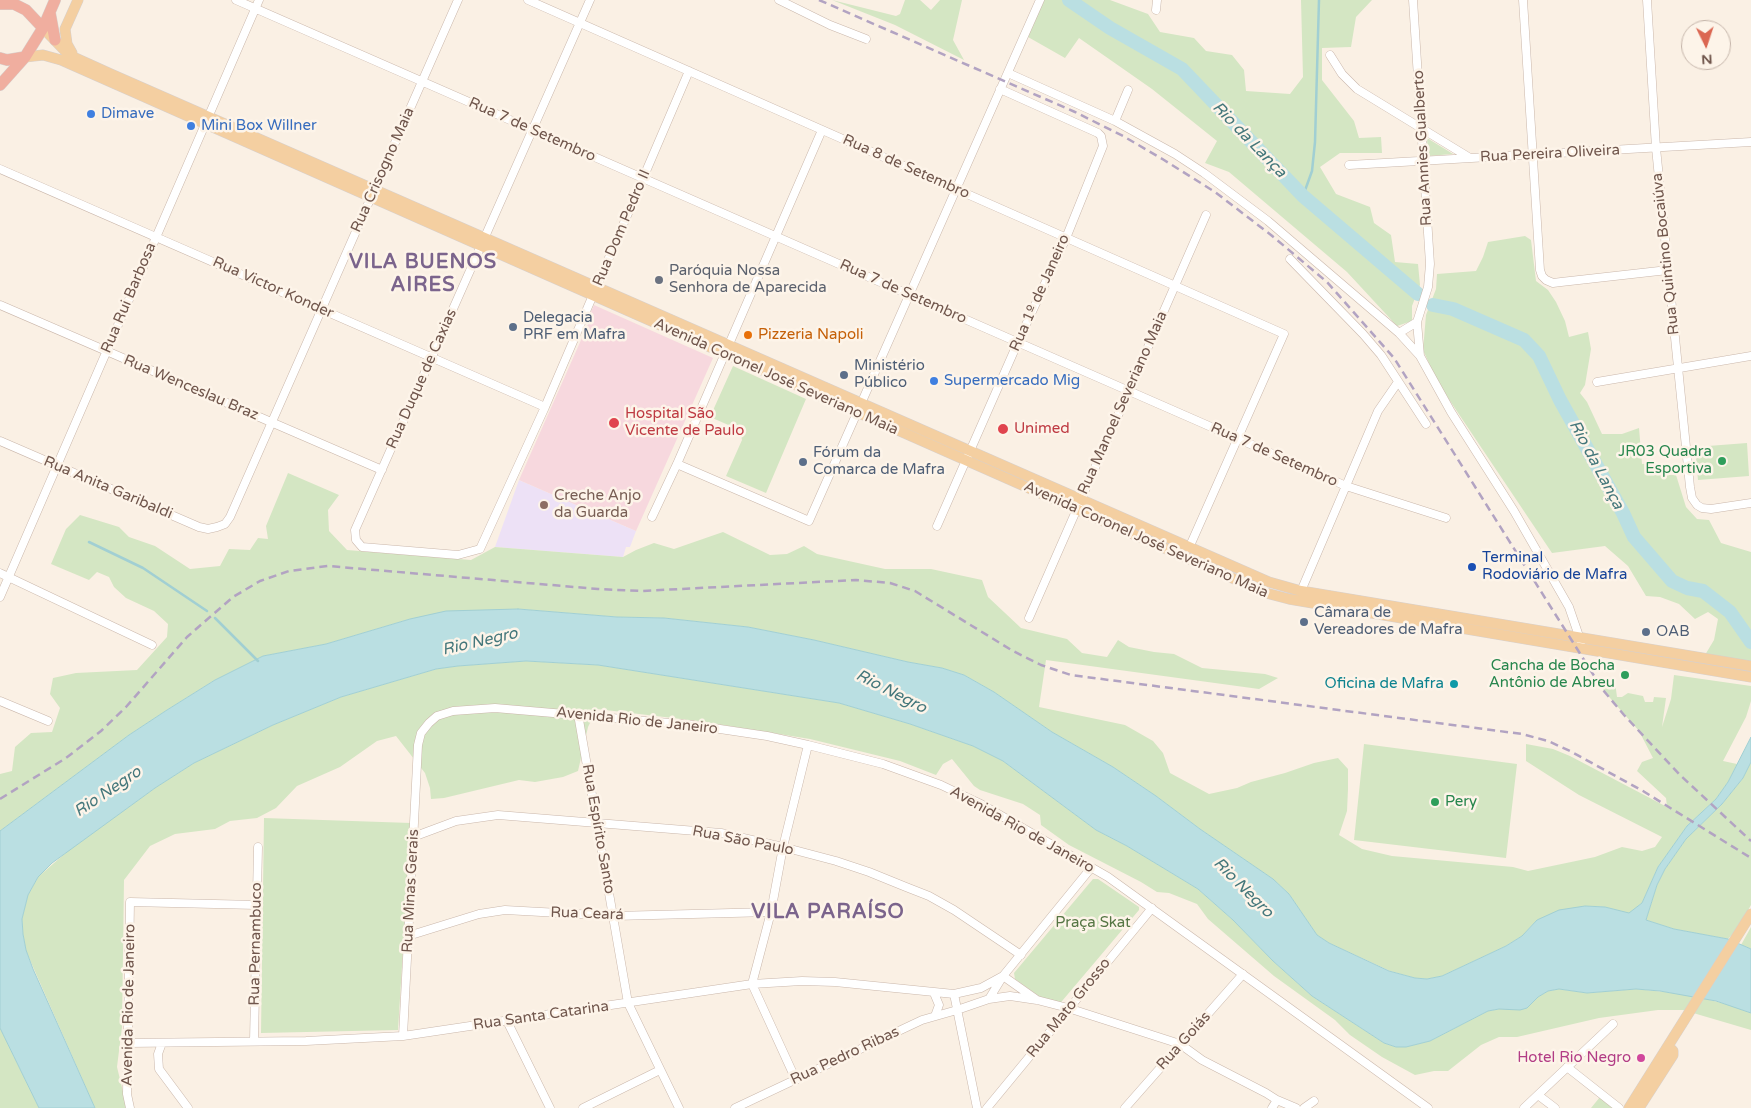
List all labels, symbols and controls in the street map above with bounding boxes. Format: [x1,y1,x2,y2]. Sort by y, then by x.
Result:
north arrow [1681,20,1731,70]
text: N [1701,51,1713,68]
street label: Rua Annies Gualberto [1410,70,1436,226]
street label: Rua 7 de Setembro [466,94,598,166]
water label: Rio da Lança [1208,98,1290,182]
place label: Dimave [101,105,154,123]
street label: Rua Crisogno Maia [347,105,419,235]
marker: Dimave [85,108,97,120]
place label: Mini Box Willner [201,117,317,135]
marker: Mini Box Willner [185,120,197,132]
street label: Rua 8 de Setembro [840,131,972,203]
street label: Rua Pereira Oliveira [1480,141,1620,167]
street label: Rua Dom Pedro II [589,167,655,289]
street label: Rua Quintino Bocaiúva [1649,172,1683,336]
street label: Rua 1º de Janeiro [1006,232,1074,354]
street label: Rua Rui Barbosa [98,240,160,356]
district label: VILA BUENOS AIRES [348,251,498,298]
street label: Rua Victor Konder [210,253,336,323]
street label: Rua 7 de Setembro [837,256,969,328]
place label: Paróquia Nossa Senhora de Aparecida [669,262,827,297]
marker: Paróquia Nossa Senhora de Aparecida [653,274,665,286]
street label: Rua Duque de Caxias [383,306,461,452]
place label: Delegacia PRF em Mafra [523,309,626,344]
street label: Rua Manoel Severiano Maia [1074,309,1172,497]
street label: Avenida Coronel José Severiano Maia [651,315,901,439]
marker: Delegacia PRF em Mafra [507,321,519,333]
place label: Pizzeria Napoli [758,326,863,344]
marker: Pizzeria Napoli [742,329,754,341]
street label: Rua Wenceslau Braz [121,351,261,425]
place label: Ministério Público [854,357,925,392]
marker: Ministério Público [838,369,850,381]
place label: Supermercado Mig [944,372,1080,390]
marker: Supermercado Mig [928,375,940,387]
place label: Hospital São Vicente de Paulo [625,405,744,440]
marker: Hospital São Vicente de Paulo [607,416,621,430]
water label: Rio da Lança [1565,417,1627,513]
street label: Rua 7 de Setembro [1208,419,1340,491]
place label: Unimed [1014,420,1070,438]
marker: Unimed [996,422,1010,436]
place label: JR03 Quadra Esportiva [1618,443,1712,478]
place label: Fórum da Comarca de Mafra [813,444,945,479]
street label: Rua Anita Garibaldi [41,453,175,523]
marker: JR03 Quadra Esportiva [1716,455,1728,467]
marker: Fórum da Comarca de Mafra [797,456,809,468]
street label: Avenida Coronel José Severiano Maia [1021,478,1271,602]
place label: Creche Anjo da Guarda [554,487,641,522]
marker: Creche Anjo da Guarda [538,499,550,511]
place label: Terminal Rodoviário de Mafra [1482,549,1627,584]
marker: Terminal Rodoviário de Mafra [1466,561,1478,573]
place label: Câmara de Vereadores de Mafra [1314,604,1463,639]
marker: Câmara de Vereadores de Mafra [1298,616,1310,628]
place label: OAB [1656,623,1690,641]
water label: Rio Negro [440,624,520,660]
marker: OAB [1640,626,1652,638]
place label: Cancha de Bocha Antônio de Abreu [1489,657,1615,692]
water label: Rio Negro [852,666,930,718]
marker: Cancha de Bocha Antônio de Abreu [1619,669,1631,681]
place label: Oficina de Mafra [1325,675,1444,693]
marker: Oficina de Mafra [1448,678,1460,690]
street label: Avenida Rio de Janeiro [555,704,719,738]
water label: Rio Negro [71,763,145,821]
street label: Rua Espírito Santo [578,763,618,895]
street label: Avenida Rio de Janeiro [947,783,1097,877]
place label: Pery [1445,793,1477,811]
marker: Pery [1429,796,1441,808]
street label: Rua São Paulo [691,822,795,860]
street label: Rua Minas Gerais [399,829,423,953]
water label: Rio Negro [1209,854,1277,922]
street label: Rua Pernambuco [246,882,266,1006]
district label: VILA PARAÍSO [750,901,906,925]
street label: Rua Ceará [550,904,624,924]
park label: Praça Skat [1055,914,1131,932]
street label: Avenida Rio de Janeiro [119,924,139,1086]
street label: Rua Mato Grosso [1023,955,1115,1061]
street label: Rua Santa Catarina [472,998,610,1034]
street label: Rua Goiás [1153,1008,1215,1074]
street label: Rua Pedro Ribas [788,1023,902,1089]
place label: Hotel Rio Negro [1517,1049,1631,1067]
marker: Hotel Rio Negro [1635,1052,1647,1064]

